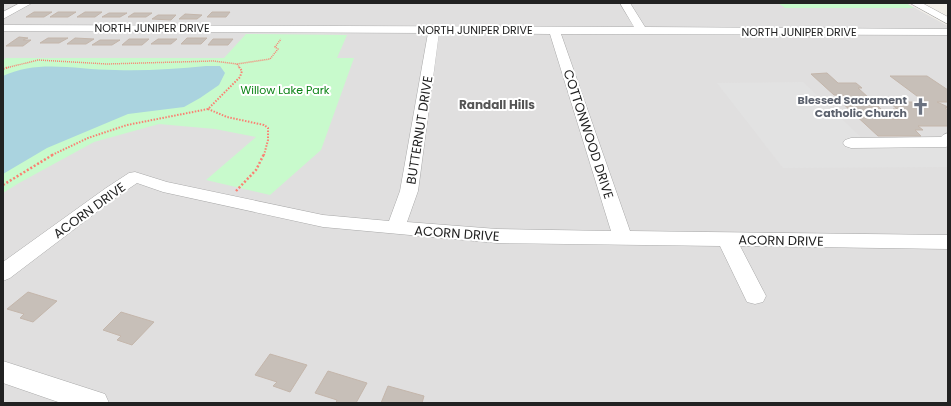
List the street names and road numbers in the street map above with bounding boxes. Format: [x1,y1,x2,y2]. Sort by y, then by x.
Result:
street label: NORTH JUNIPER DRIVE [94,20,210,36]
street label: NORTH JUNIPER DRIVE [417,22,533,38]
street label: NORTH JUNIPER DRIVE [741,24,857,40]
street label: COTTONWOOD DRIVE [559,67,618,201]
street label: BUTTERNUT DRIVE [402,74,437,186]
street label: ACORN DRIVE [49,178,129,243]
street label: ACORN DRIVE [414,221,500,246]
street label: ACORN DRIVE [738,230,824,251]

